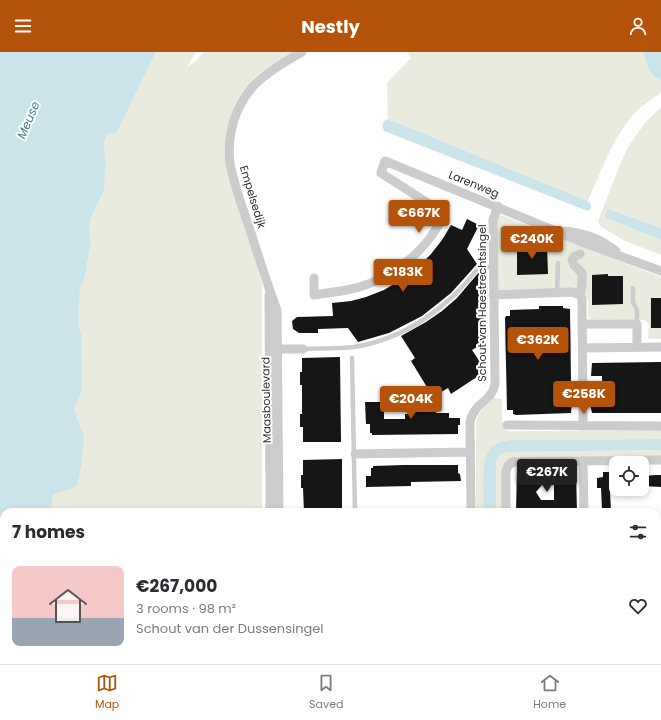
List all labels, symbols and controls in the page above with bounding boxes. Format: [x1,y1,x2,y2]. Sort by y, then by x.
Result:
text: Nestly [301,14,360,39]
icon: menu [12,15,34,37]
icon: person [627,15,649,37]
water label: Meuse [13,98,44,141]
street label: Empelsedijk [236,164,270,231]
street label: Larenweg [446,167,502,201]
pin: €667K [391,200,447,234]
text: €667K [398,203,440,222]
street label: Schout van Haestrechtsingel [474,224,490,382]
pin: €240K [504,226,560,260]
text: €240K [510,229,554,248]
pin: €183K [375,259,431,293]
text: €183K [383,262,423,281]
pin: €362K [510,327,566,361]
text: €362K [517,330,559,349]
street label: Maasboulevard [257,357,275,443]
pin: €258K [556,381,612,415]
text: €258K [562,384,606,403]
pin: €204K [383,386,439,420]
text: €204K [389,389,433,408]
map controls [609,456,649,496]
button: locate [609,456,649,496]
pin: €267K [519,459,575,493]
text: €267K [526,462,568,481]
text: 7 homes [12,520,85,544]
icon: filters [627,521,649,543]
text: €267,000 [136,574,217,598]
icon: home [44,582,92,630]
icon: heart [627,595,649,617]
text: 3 rooms · 98 m² [136,599,236,618]
text: Schout van der Dussensingel [136,619,324,638]
tab: Map [95,672,119,713]
tab: Saved [309,672,343,713]
tab: Home [533,672,566,713]

